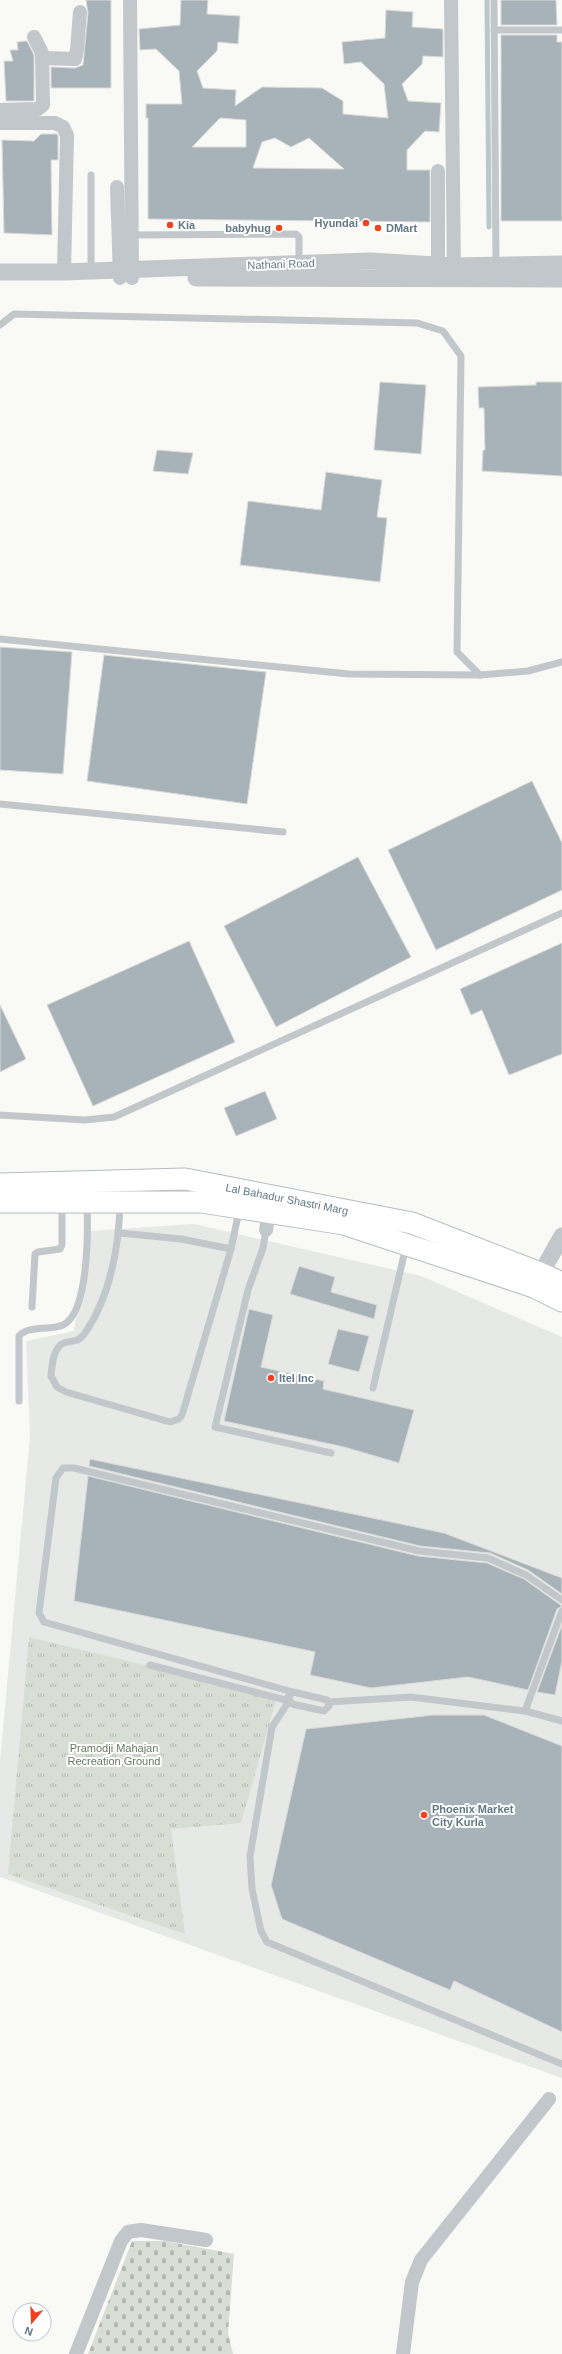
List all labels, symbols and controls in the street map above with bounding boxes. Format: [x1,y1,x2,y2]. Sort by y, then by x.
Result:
place label: Hyundai [315,217,358,229]
marker: Hyundai [361,218,371,228]
place label: Kia [178,219,196,231]
marker: Kia [165,220,175,230]
place label: babyhug [225,222,271,234]
place label: DMart [386,222,418,234]
marker: babyhug [274,223,284,233]
marker: DMart [373,223,383,233]
street label: Nathani Road [247,257,315,271]
street label: Lal Bahadur Shastri Marg [225,1181,349,1217]
place label: Itel Inc [279,1372,314,1384]
marker: Itel Inc [266,1373,276,1383]
park label: Pramodji Mahajan Recreation Ground [68,1742,160,1767]
place label: Phoenix Market City Kurla [432,1803,514,1828]
marker: Phoenix Market City Kurla [419,1810,429,1820]
north arrow [12,2302,52,2342]
text: N [23,2324,34,2338]

